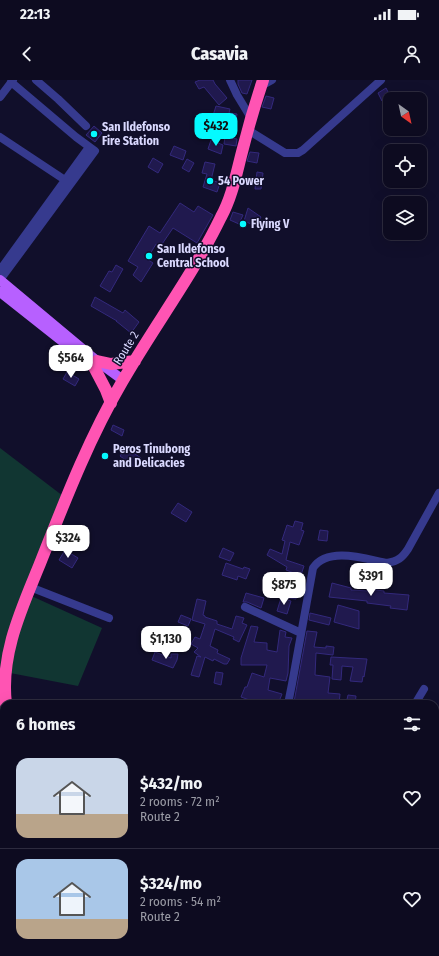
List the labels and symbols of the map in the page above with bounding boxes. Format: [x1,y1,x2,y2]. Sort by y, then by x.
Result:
north arrow [383,92,427,136]
pin: $432 [192,113,240,147]
place label: San Ildefonso Fire Station [102,120,171,148]
marker: San Ildefonso Fire Station [89,129,99,139]
place label: 54 Power [218,174,264,188]
marker: 54 Power [205,176,215,186]
place label: Flying V [251,217,290,231]
marker: Flying V [238,219,248,229]
place label: San Ildefonso Central School [157,242,230,270]
marker: San Ildefonso Central School [144,251,154,261]
street label: Route 2 [110,329,142,367]
pin: $564 [47,345,95,379]
place label: Peros Tinubong and Delicacies [113,442,190,470]
marker: Peros Tinubong and Delicacies [100,451,110,461]
pin: $324 [44,525,92,559]
pin: $391 [347,563,395,597]
pin: $875 [260,572,308,606]
pin: $1,130 [133,626,199,660]

